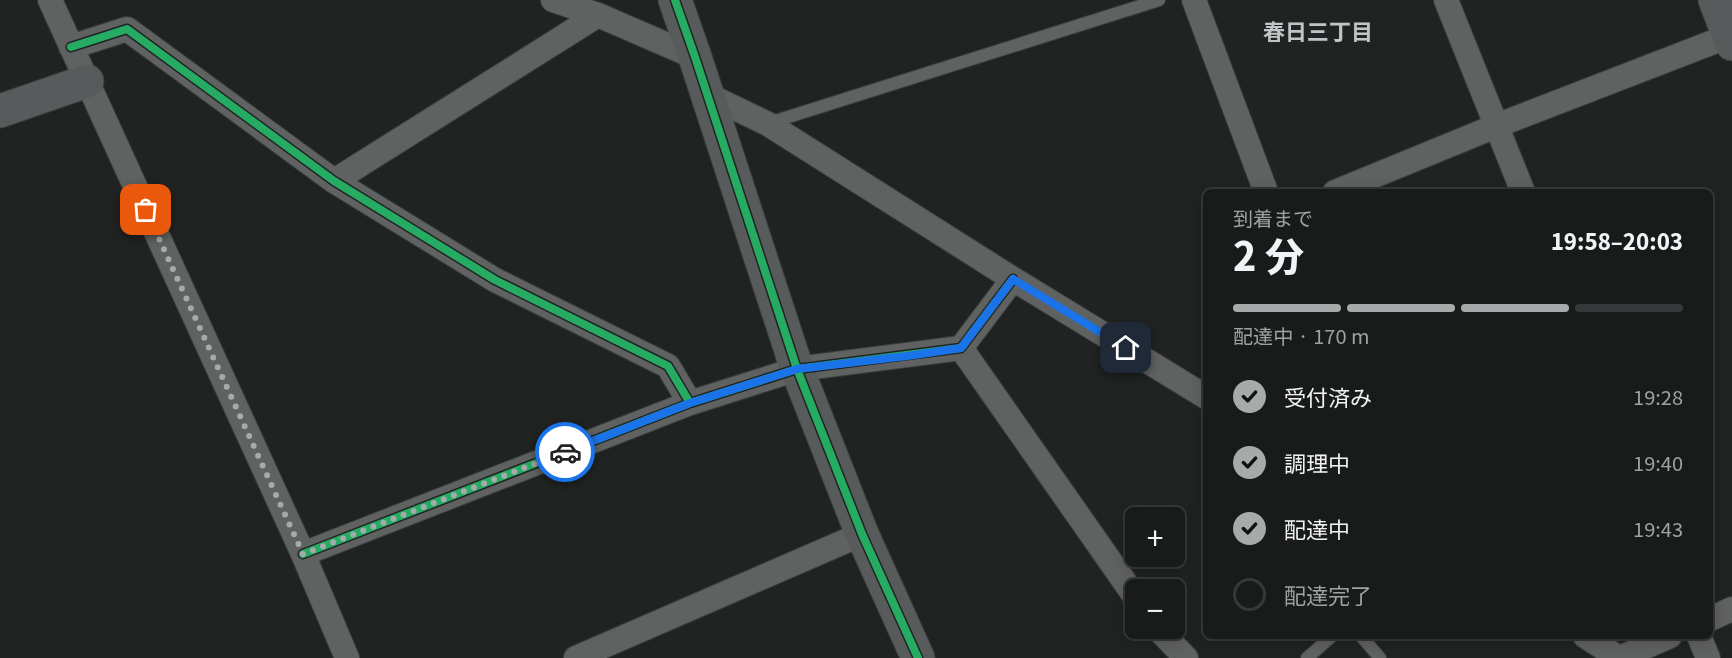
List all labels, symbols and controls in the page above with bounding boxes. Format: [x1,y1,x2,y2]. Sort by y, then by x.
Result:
district label: 春日三丁目 [1263,14,1373,46]
pin [120,184,171,235]
icon: bag [129,193,162,226]
text: 到着まで [1233,203,1313,232]
text: 19:58–20:03 [1551,224,1683,256]
text: 2 分 [1233,226,1304,282]
text: 配達中 · 170 m [1233,321,1369,350]
pin [1100,322,1151,373]
icon: home [1109,331,1142,364]
icon: check [1233,380,1266,413]
text: 受付済み [1284,380,1372,412]
text: 19:28 [1633,382,1683,411]
courier [535,422,595,482]
icon: car [549,436,582,469]
icon: check [1233,446,1266,479]
text: 調理中 [1284,446,1350,478]
text: 19:40 [1633,448,1683,477]
map controls [1125,507,1185,639]
button: + [1125,507,1185,567]
icon: check [1233,512,1266,545]
text: 配達中 [1284,512,1350,544]
text: 19:43 [1633,514,1683,543]
text: 配達完了 [1284,578,1372,610]
button: − [1125,579,1185,639]

